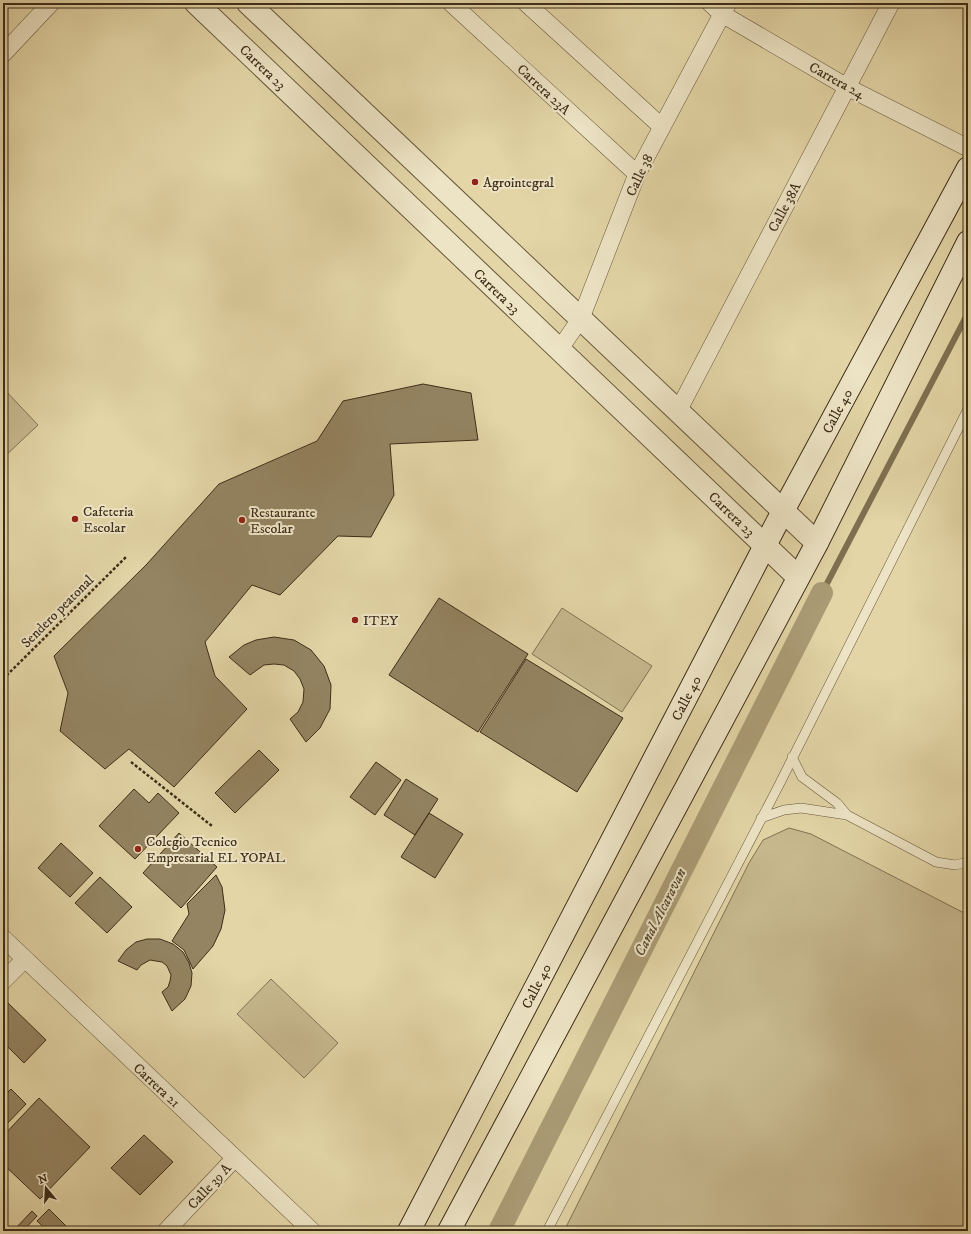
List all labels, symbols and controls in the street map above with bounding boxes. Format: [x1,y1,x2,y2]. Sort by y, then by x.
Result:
street label: Carrera 23 [235,41,289,94]
street label: Carrera 24 [806,58,868,104]
street label: Carrera 23A [513,60,575,120]
street label: Calle 38 [622,151,657,199]
place label: Agrointegral [483,174,555,192]
marker: Agrointegral [470,177,480,187]
street label: Calle 38A [764,179,806,235]
street label: Carrera 23 [469,265,523,318]
street label: Calle 40 [819,386,857,437]
street label: Carrera 23 [704,488,758,541]
place label: Cafeteria Escolar [83,503,134,537]
place label: Restaurante Escolar [250,504,316,538]
marker: Cafeteria Escolar [70,514,80,524]
marker: Restaurante Escolar [237,515,247,525]
street label: Sendero peatonal [17,571,98,652]
place label: ITEY [363,612,398,630]
marker: ITEY [350,615,360,625]
street label: Calle 40 [668,673,706,724]
place label: Colegio Tecnico Empresarial EL YOPAL [146,833,285,867]
marker: Colegio Tecnico Empresarial EL YOPAL [133,844,143,854]
water label: Canal Alcaravan [630,865,691,959]
street label: Calle 40 [518,961,556,1012]
street label: Carrera 21 [129,1059,184,1112]
street label: Calle 39 A [184,1159,236,1213]
north arrow [26,1168,66,1208]
text: N [37,1171,50,1187]

